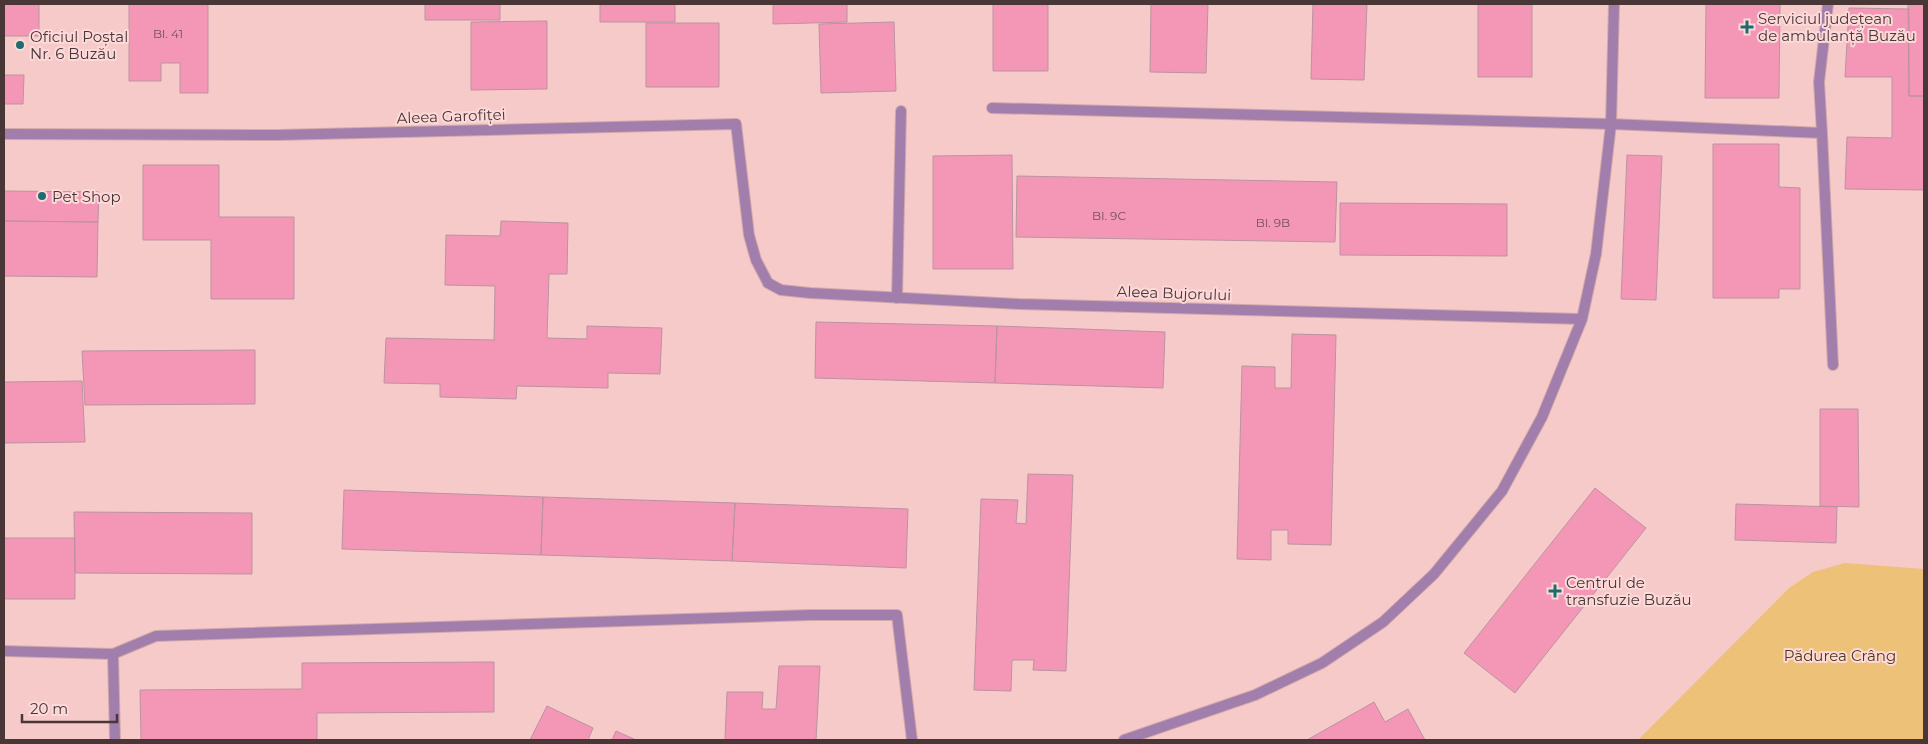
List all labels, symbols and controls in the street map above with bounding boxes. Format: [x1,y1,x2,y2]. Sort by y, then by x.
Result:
place label: Serviciul județean de ambulanță Buzău [1758,9,1916,46]
marker: Serviciul județean de ambulanță Buzău [1740,20,1754,34]
house number: Bl. 41 [153,26,183,41]
place label: Oficiul Poștal Nr. 6 Buzău [30,27,128,63]
marker: Oficiul Poștal Nr. 6 Buzău [14,39,26,51]
street label: Aleea Garofiței [396,105,506,128]
place label: Pet Shop [52,187,121,206]
marker: Pet Shop [36,190,48,202]
house number: Bl. 9C [1092,208,1126,223]
house number: Bl. 9B [1256,215,1290,230]
street label: Aleea Bujorului [1116,282,1232,304]
place label: Centrul de transfuzie Buzău [1566,573,1692,609]
marker: Centrul de transfuzie Buzău [1548,584,1562,598]
park label: Pădurea Crâng [1784,646,1896,665]
scale bar [22,692,118,724]
text: 20 m [30,699,68,718]

